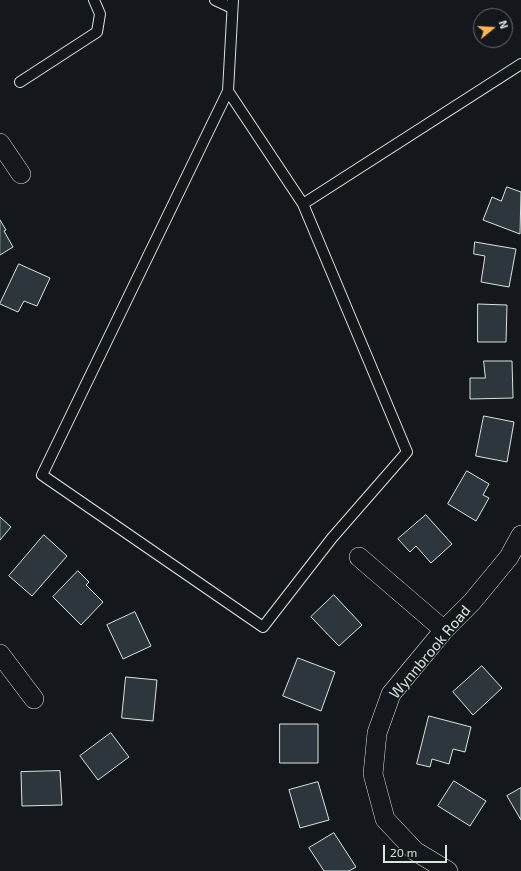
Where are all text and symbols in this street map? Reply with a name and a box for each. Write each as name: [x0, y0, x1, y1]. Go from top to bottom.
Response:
north arrow: [473, 8, 513, 48]
text: N: [497, 19, 511, 30]
street label: Wynnbrook Road: [386, 602, 474, 702]
scale bar: [385, 837, 449, 863]
text: 20 m: [390, 845, 417, 859]

